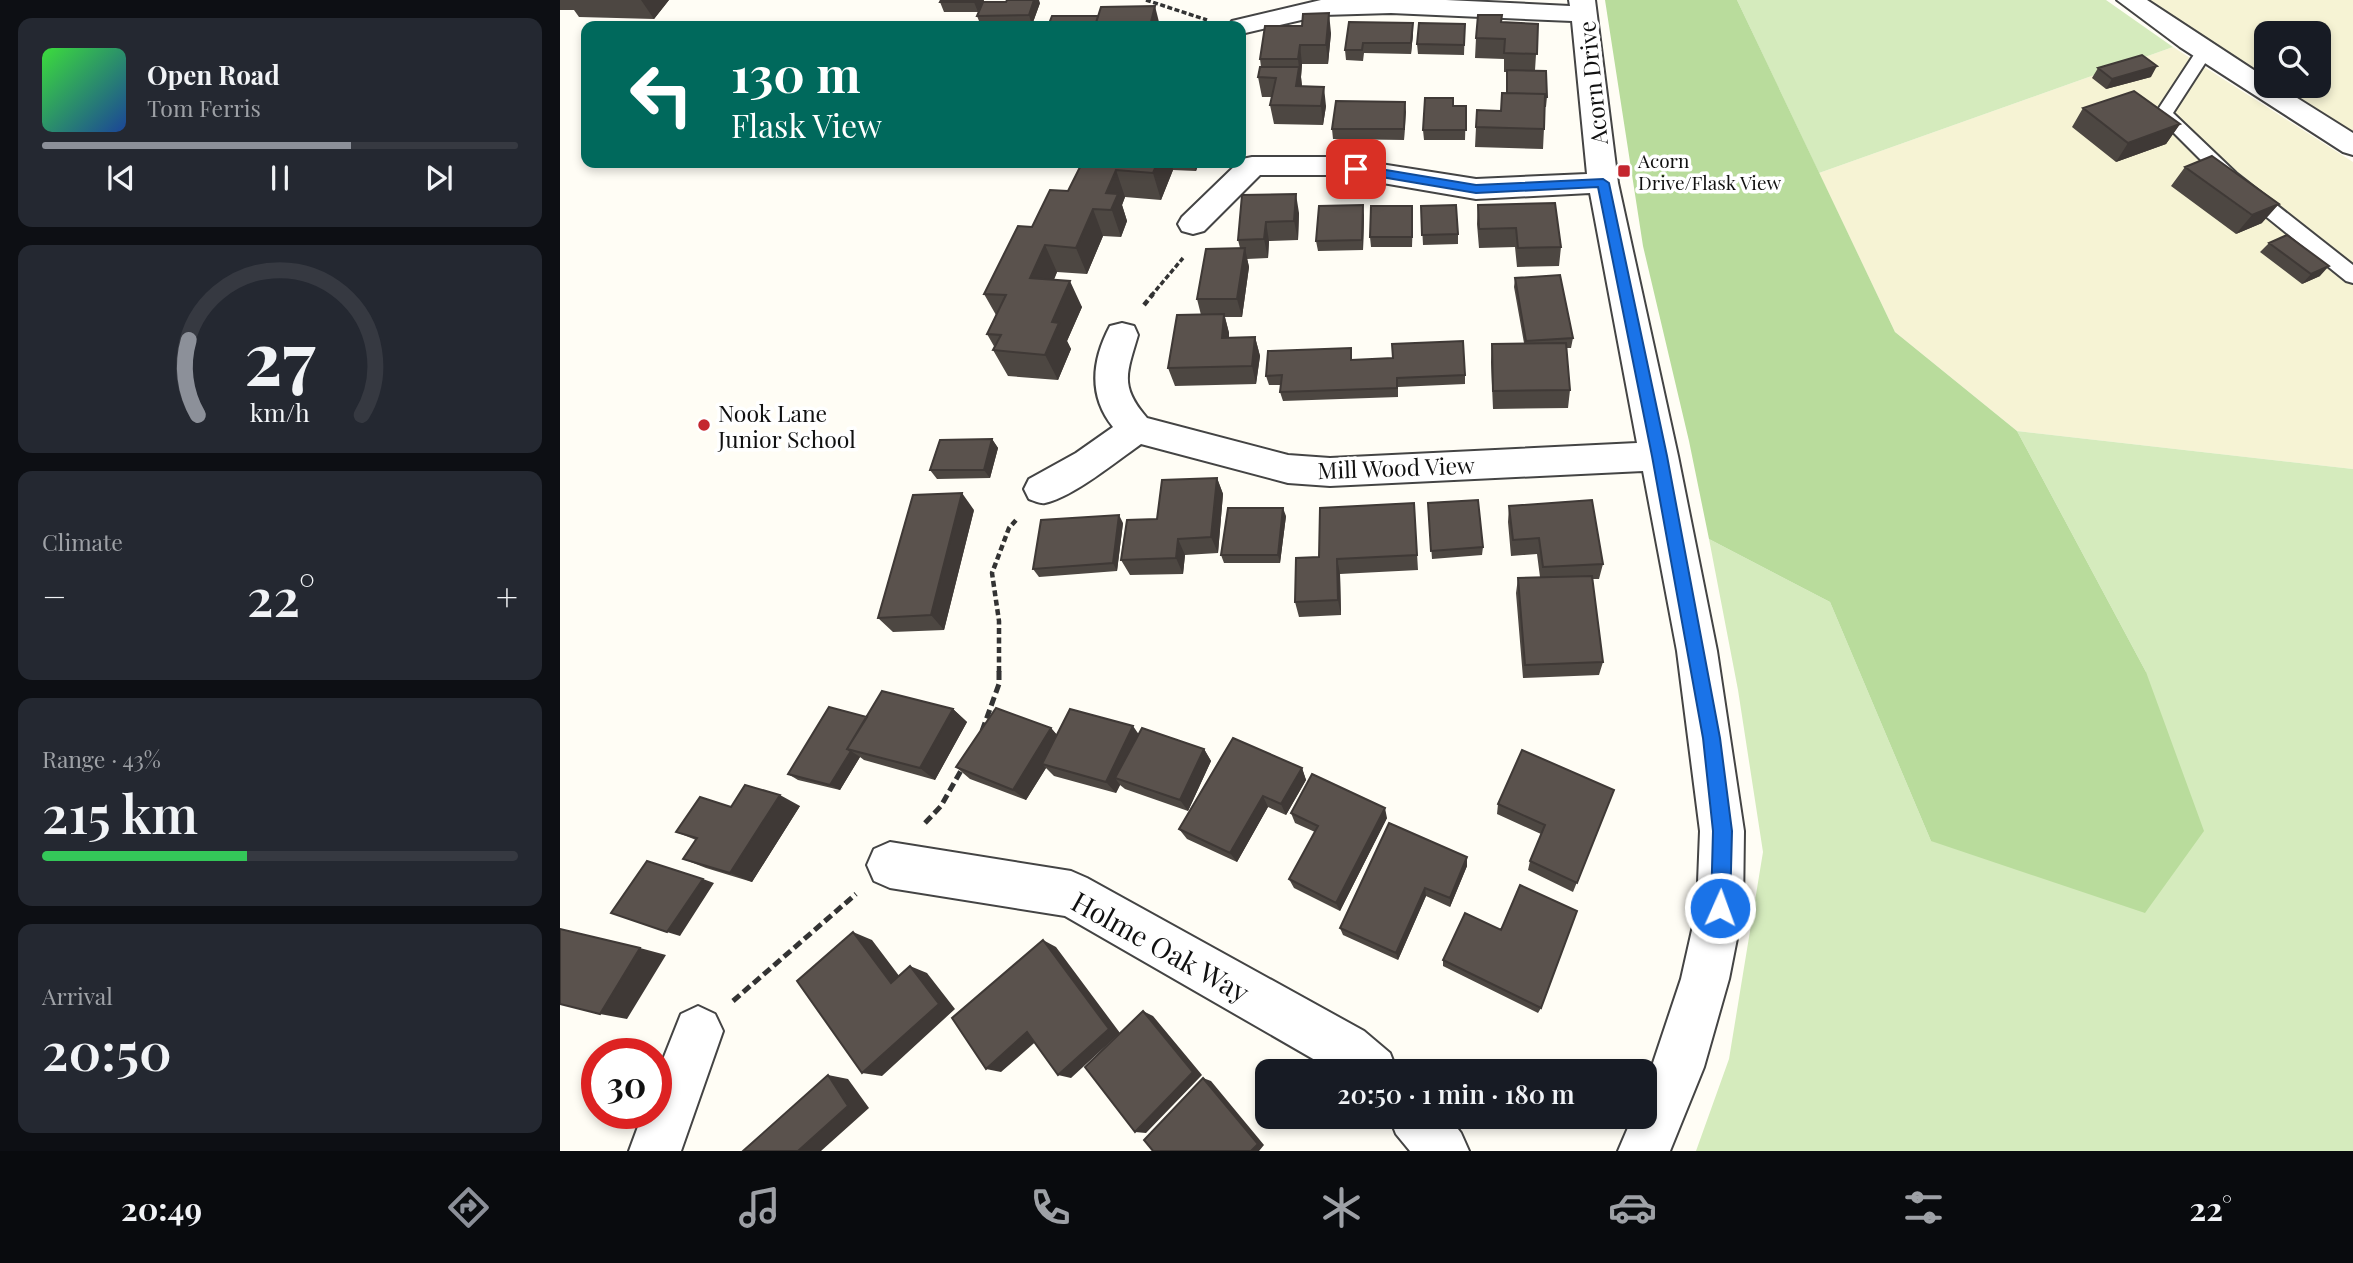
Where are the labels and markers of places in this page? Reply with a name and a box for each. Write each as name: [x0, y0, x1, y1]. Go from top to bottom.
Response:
pin: [1326, 139, 1386, 199]
place label: Acorn Drive/Flask View: [1637, 147, 1781, 195]
marker: Acorn Drive/Flask View: [1616, 163, 1632, 179]
place label: Nook Lane Junior School: [717, 397, 856, 454]
marker: Nook Lane Junior School: [696, 417, 712, 433]

